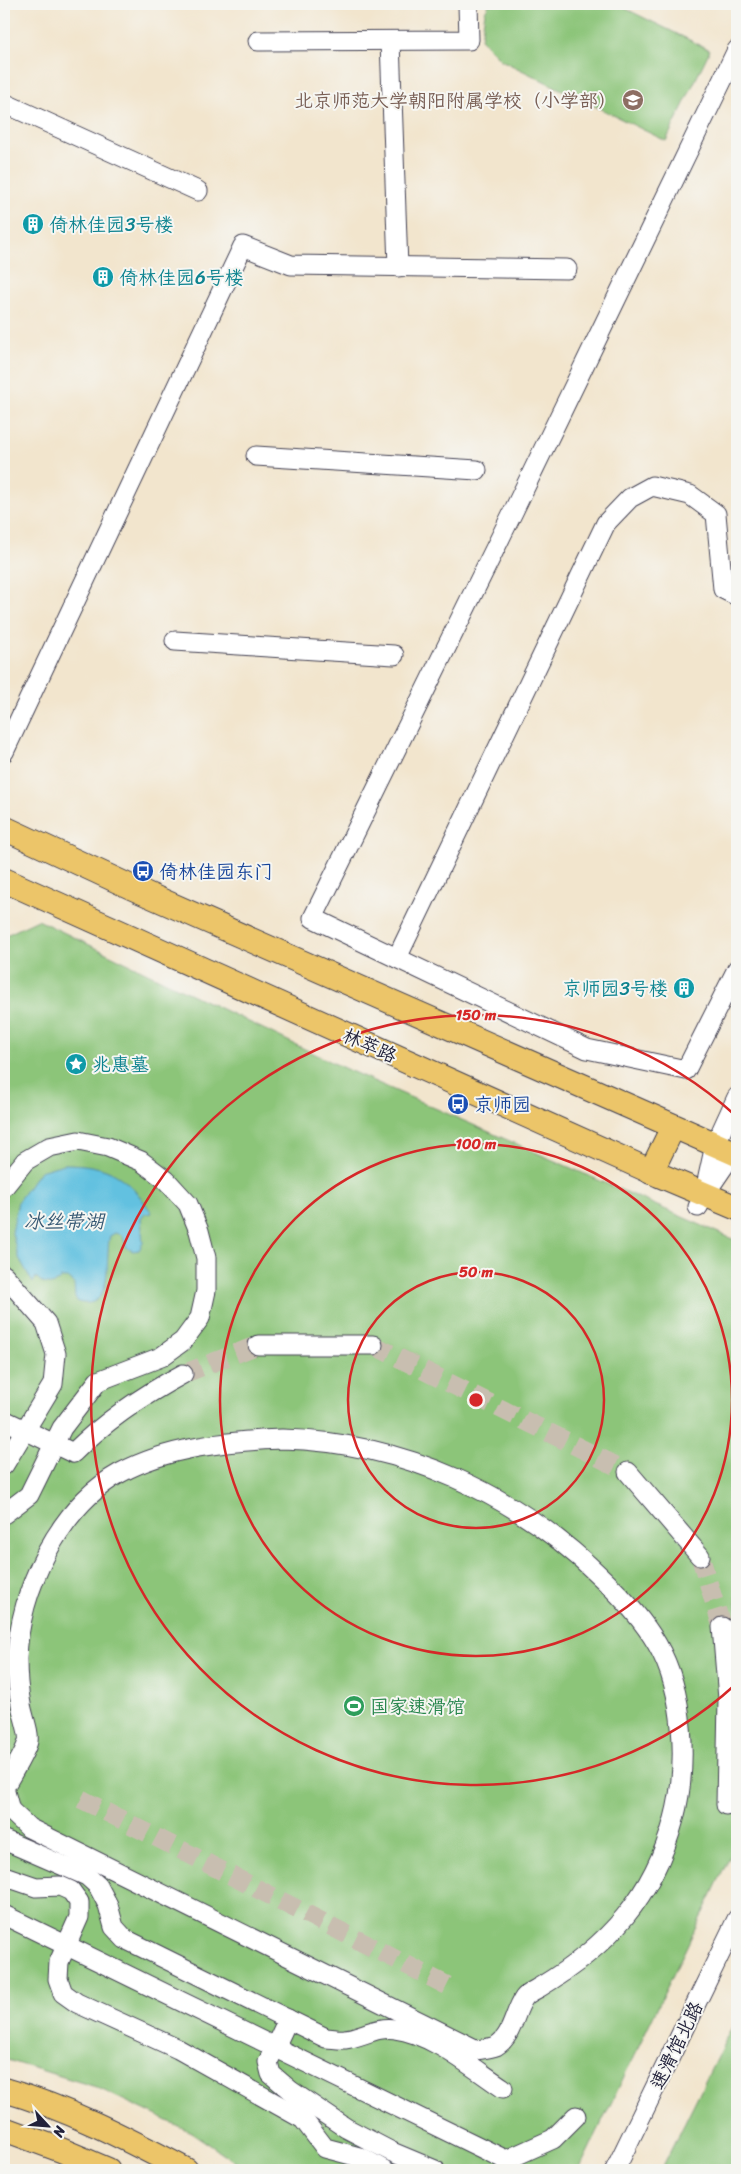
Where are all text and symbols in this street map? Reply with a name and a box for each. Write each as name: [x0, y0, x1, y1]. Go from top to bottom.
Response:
place label: 北京师范大学朝阳附属学校（小学部）: [294, 84, 617, 117]
school or university icon: 北京师范大学朝阳附属学校（小学部）: [621, 88, 645, 112]
place label: 倚林佳园3号楼: [49, 208, 173, 241]
building icon: 倚林佳园3号楼: [21, 212, 45, 236]
place label: 倚林佳园6号楼: [119, 261, 244, 294]
building icon: 倚林佳园6号楼: [91, 265, 115, 289]
place label: 倚林佳园东门: [159, 855, 273, 888]
bus stop icon: 倚林佳园东门: [131, 859, 155, 883]
place label: 京师园3号楼: [563, 972, 668, 1005]
building icon: 京师园3号楼: [672, 976, 696, 1000]
text: 150 m: [456, 1002, 497, 1028]
street label: 林萃路: [337, 1019, 403, 1072]
place label: 兆惠墓: [92, 1048, 149, 1081]
place icon: 兆惠墓: [64, 1052, 88, 1076]
place label: 京师园: [474, 1088, 531, 1121]
bus stop icon: 京师园: [446, 1092, 470, 1116]
text: 100 m: [456, 1131, 497, 1157]
water label: 冰丝带湖: [24, 1204, 106, 1239]
text: 50 m: [459, 1259, 494, 1285]
centre of rings: [467, 1391, 485, 1409]
place label: 国家速滑馆: [370, 1690, 465, 1723]
sports icon: 国家速滑馆: [342, 1694, 366, 1718]
street label: 速滑馆北路: [641, 1995, 712, 2095]
north arrow: [22, 2102, 72, 2152]
text: N: [46, 2121, 73, 2142]

